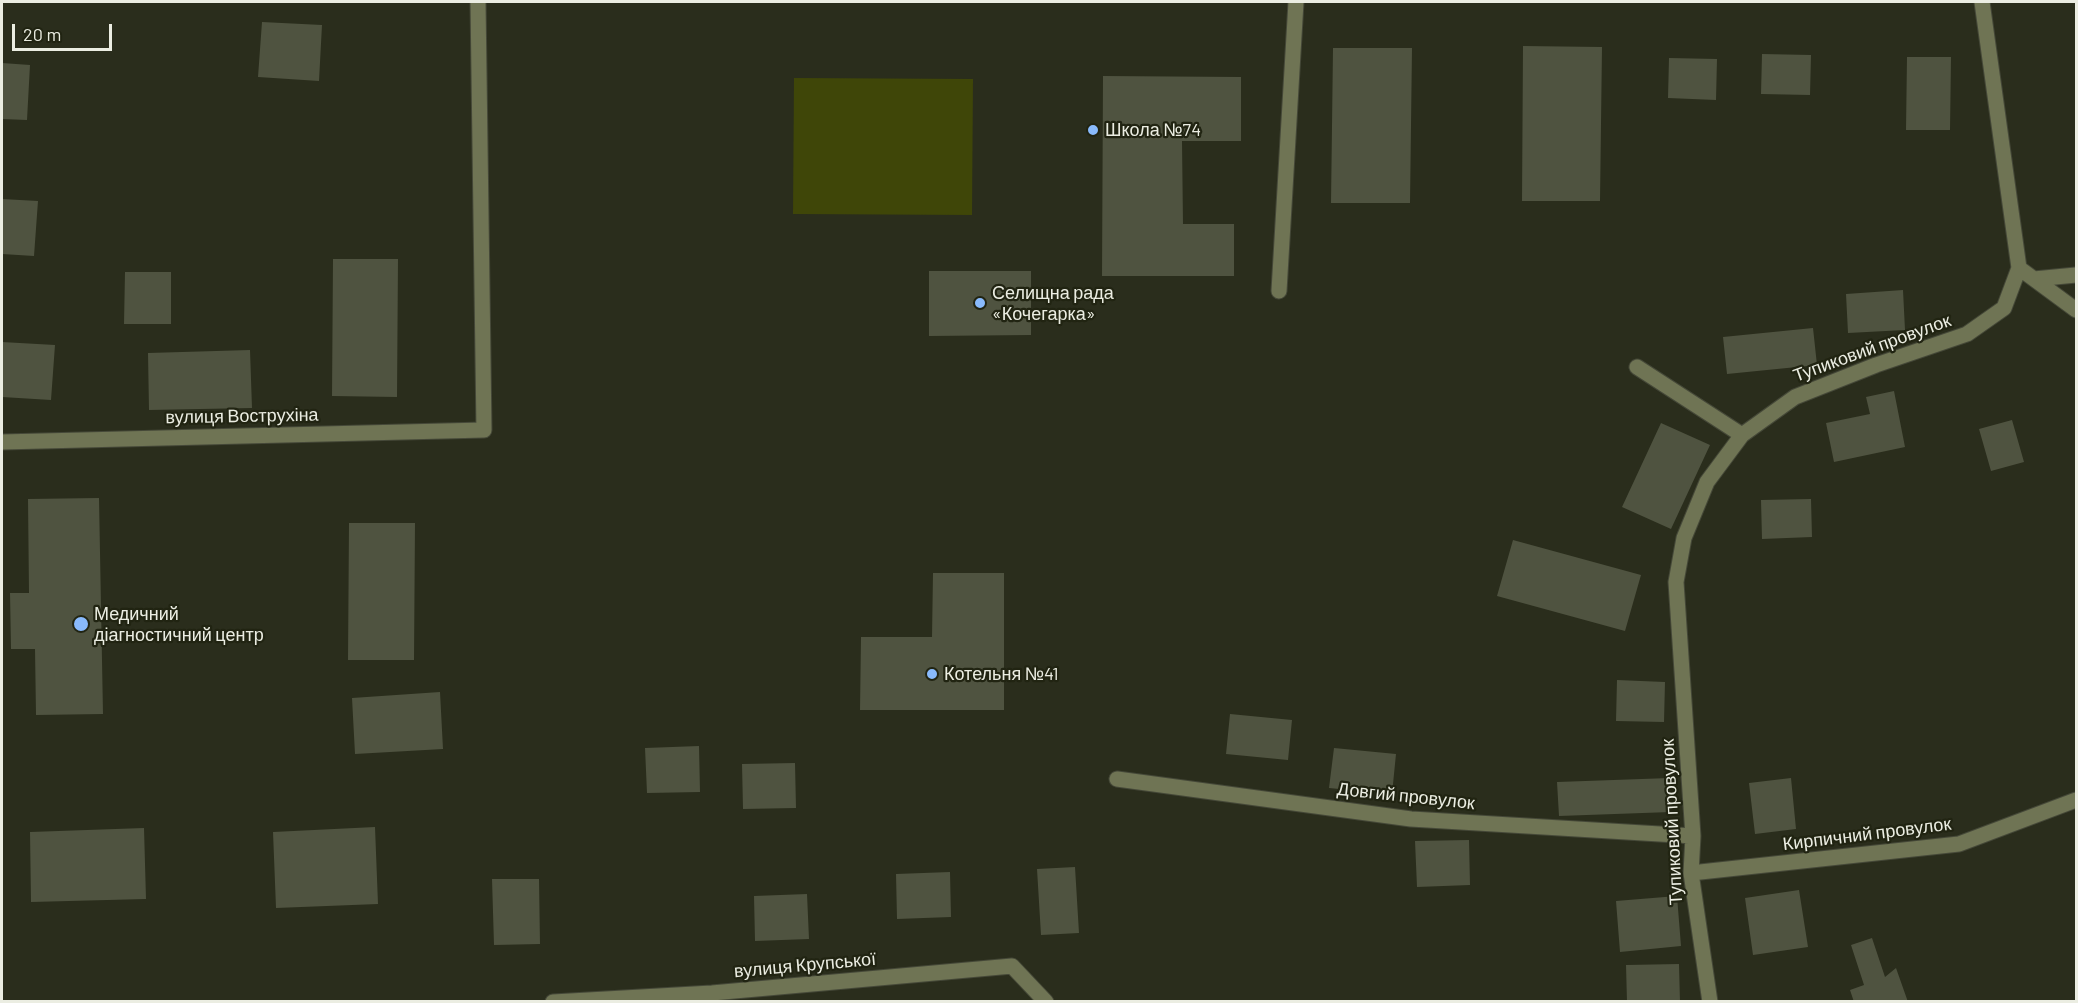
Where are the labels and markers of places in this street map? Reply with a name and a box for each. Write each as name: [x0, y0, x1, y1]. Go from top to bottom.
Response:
place label: Школа №74: [1105, 119, 1201, 141]
marker: Школа №74: [1086, 123, 1100, 137]
place label: Селищна рада «Кочегарка»: [992, 282, 1114, 324]
marker: Селищна рада «Кочегарка»: [973, 296, 987, 310]
place label: Медичний діагностичний центр: [94, 603, 264, 646]
marker: Медичний діагностичний центр: [72, 615, 90, 633]
place label: Котельня №41: [944, 663, 1059, 685]
marker: Котельня №41: [925, 667, 939, 681]

